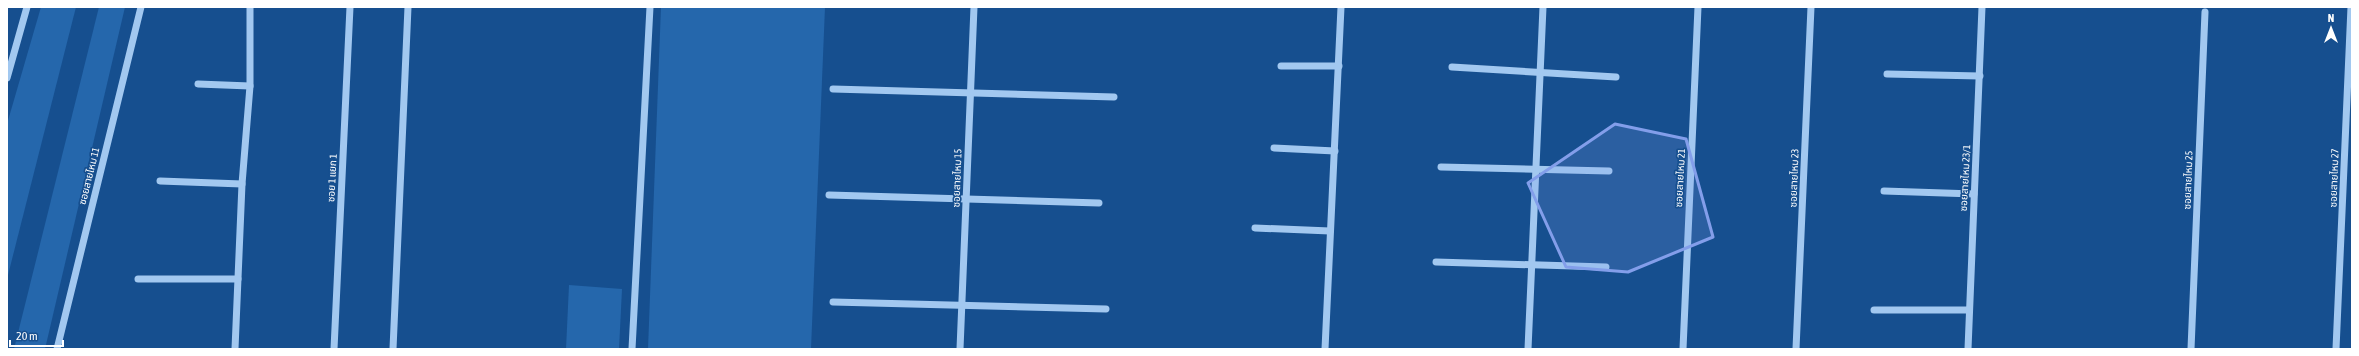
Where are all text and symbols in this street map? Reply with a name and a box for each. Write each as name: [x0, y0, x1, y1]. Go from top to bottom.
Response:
north arrow: [2311, 8, 2351, 48]
text: N: [2328, 12, 2334, 24]
street label: ซอยสายไหม 23/1: [1958, 144, 1972, 212]
street label: ซอยสายไหม 11: [77, 146, 102, 206]
street label: ซอยสายไหม 15: [950, 148, 964, 208]
street label: ซอยสายไหม 21: [1673, 148, 1687, 208]
street label: ซอยสายไหม 23: [1787, 148, 1801, 208]
street label: ซอยสายไหม 27: [2327, 148, 2341, 208]
street label: ซอยสายไหม 25: [2181, 150, 2195, 210]
street label: ซอย 1 แยก 1: [325, 153, 339, 202]
scale bar: [10, 322, 63, 348]
text: 20 m: [16, 329, 38, 343]

